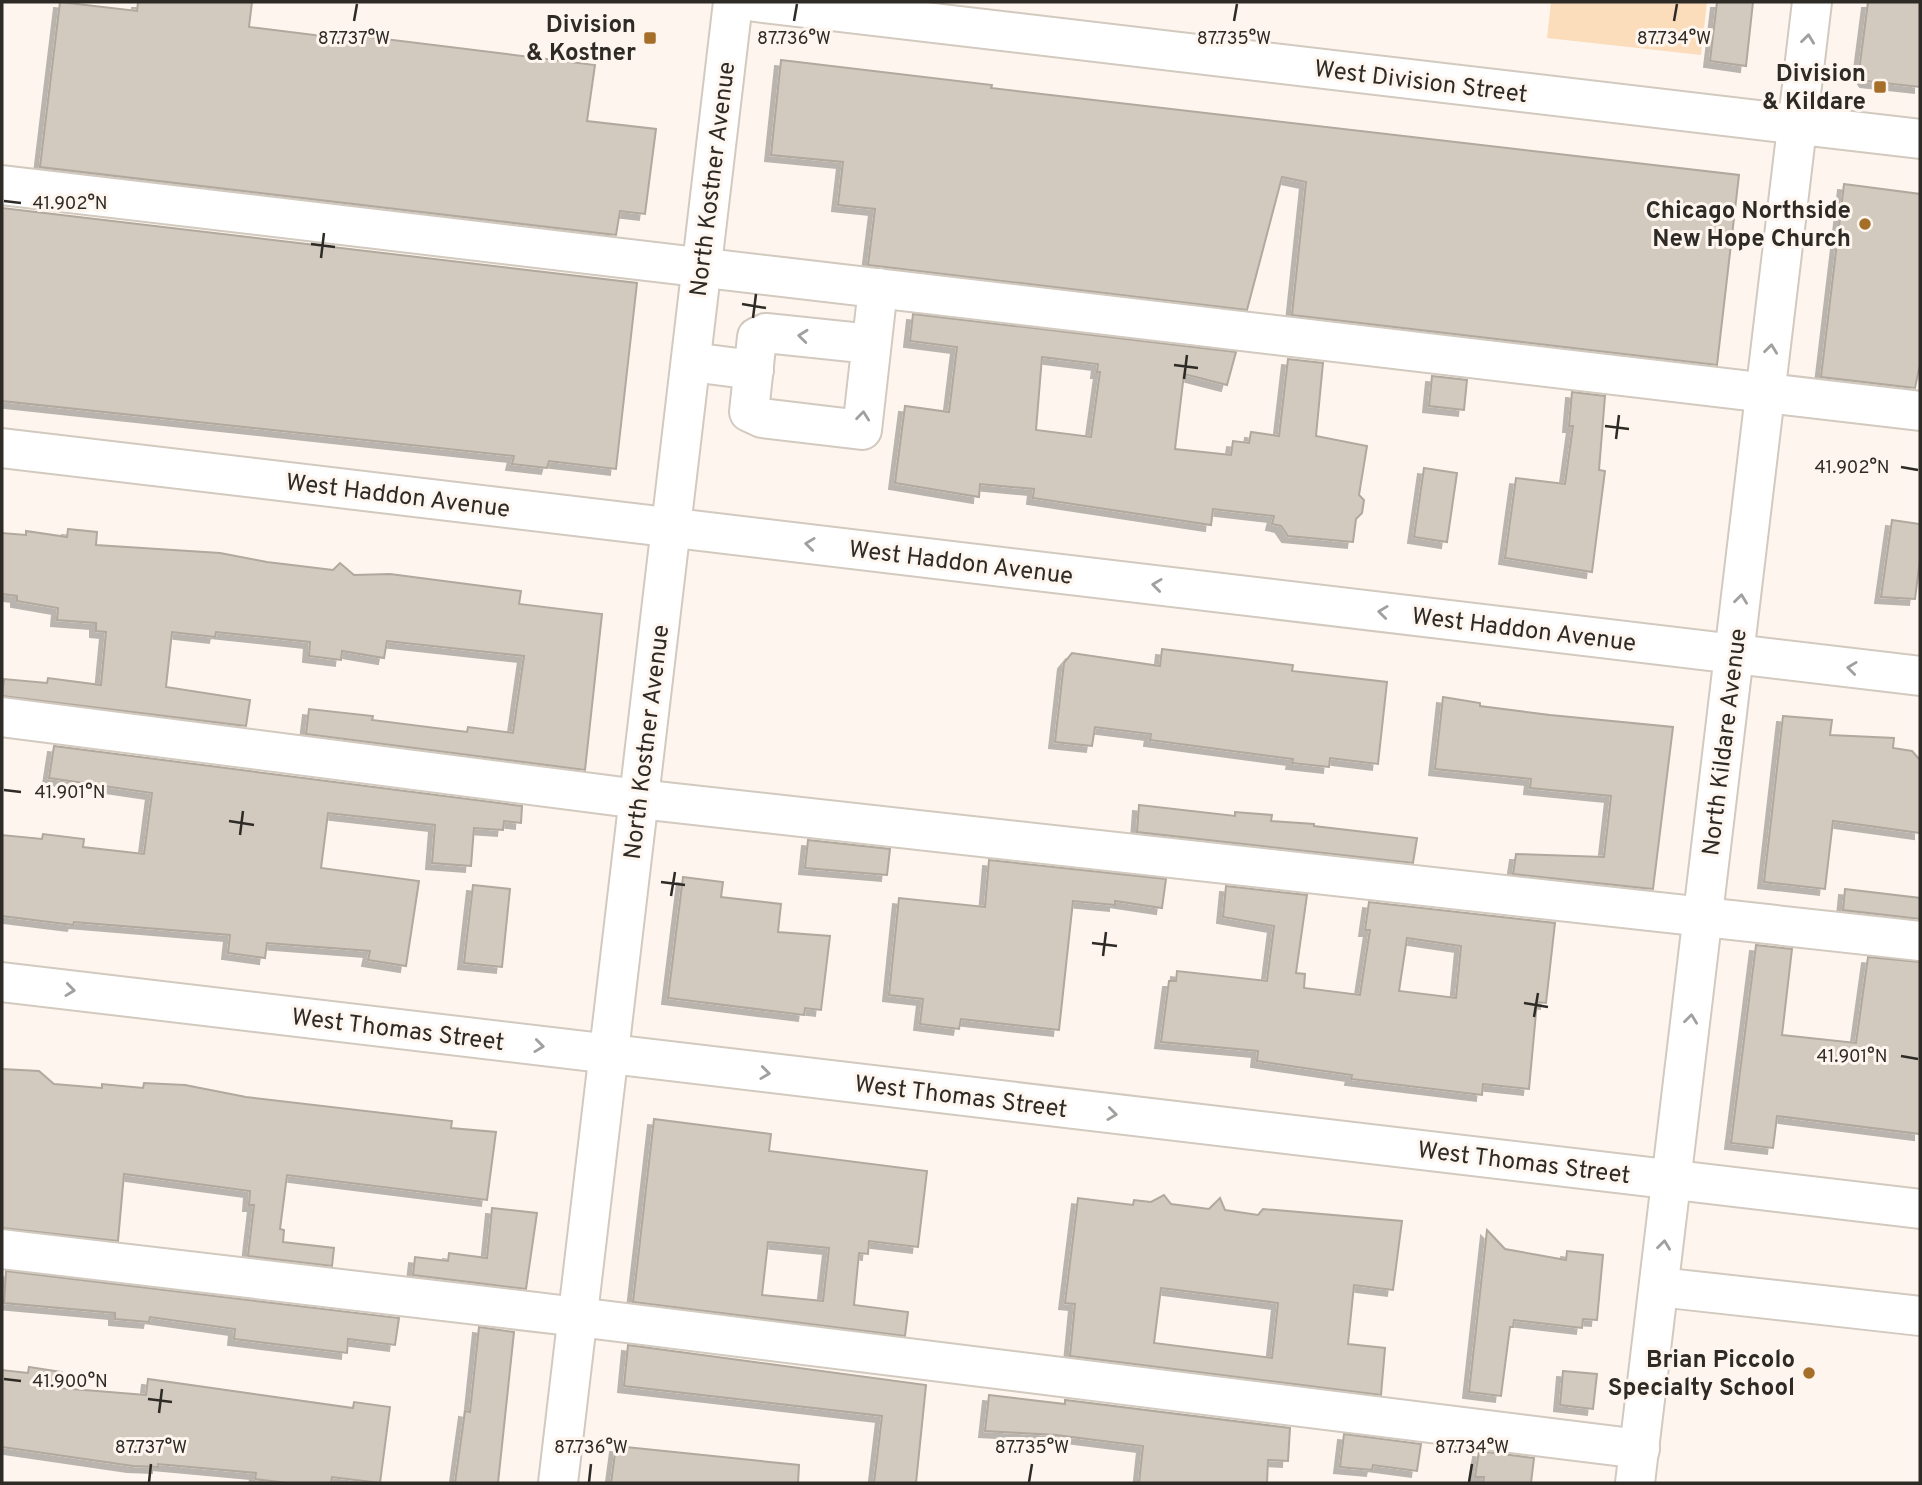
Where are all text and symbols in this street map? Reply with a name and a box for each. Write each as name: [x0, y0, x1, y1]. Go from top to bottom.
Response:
place label: Division & Kostner: [526, 11, 636, 69]
text: 87.737°W: [318, 28, 390, 51]
text: 87.736°W: [757, 28, 831, 51]
text: 87.735°W: [1197, 28, 1271, 51]
text: 87.734°W: [1637, 28, 1711, 51]
marker: Division & Kostner: [642, 30, 658, 46]
one-way arrow: [1800, 33, 1815, 44]
street label: West Division Street: [1312, 55, 1529, 111]
street label: North Kostner Avenue: [685, 60, 743, 298]
place label: Division & Kildare: [1762, 60, 1866, 118]
marker: Division & Kildare: [1872, 79, 1888, 95]
text: 41.902°N: [32, 193, 108, 216]
place label: Chicago Northside New Hope Church: [1645, 197, 1851, 255]
marker: Chicago Northside New Hope Church: [1857, 216, 1873, 232]
one-way arrow: [798, 329, 809, 344]
one-way arrow: [1763, 343, 1778, 354]
one-way arrow: [856, 410, 871, 422]
text: 41.902°N: [1814, 457, 1890, 480]
street label: West Haddon Avenue: [284, 468, 512, 526]
street label: West Haddon Avenue: [847, 535, 1075, 593]
one-way arrow: [804, 537, 815, 552]
one-way arrow: [1152, 578, 1163, 593]
one-way arrow: [1733, 593, 1748, 604]
street label: West Haddon Avenue: [1410, 602, 1638, 660]
one-way arrow: [1377, 605, 1389, 620]
street label: North Kostner Avenue: [619, 623, 677, 861]
street label: North Kildare Avenue: [1697, 627, 1755, 858]
one-way arrow: [1847, 661, 1858, 676]
text: 41.901°N: [35, 782, 105, 805]
one-way arrow: [64, 983, 75, 998]
street label: West Thomas Street: [290, 1003, 506, 1059]
one-way arrow: [1683, 1013, 1698, 1025]
one-way arrow: [533, 1038, 545, 1053]
text: 41.901°N: [1817, 1046, 1887, 1069]
one-way arrow: [759, 1065, 771, 1080]
street label: West Thomas Street: [853, 1070, 1069, 1126]
one-way arrow: [1106, 1106, 1118, 1121]
street label: West Thomas Street: [1416, 1136, 1632, 1192]
one-way arrow: [1656, 1239, 1671, 1251]
place label: Brian Piccolo Specialty School: [1608, 1346, 1795, 1404]
marker: Brian Piccolo Specialty School: [1801, 1365, 1817, 1381]
text: 41.900°N: [32, 1371, 108, 1394]
text: 87.737°W: [115, 1437, 187, 1460]
text: 87.736°W: [554, 1437, 628, 1460]
text: 87.735°W: [995, 1437, 1069, 1460]
text: 87.734°W: [1435, 1437, 1509, 1460]

